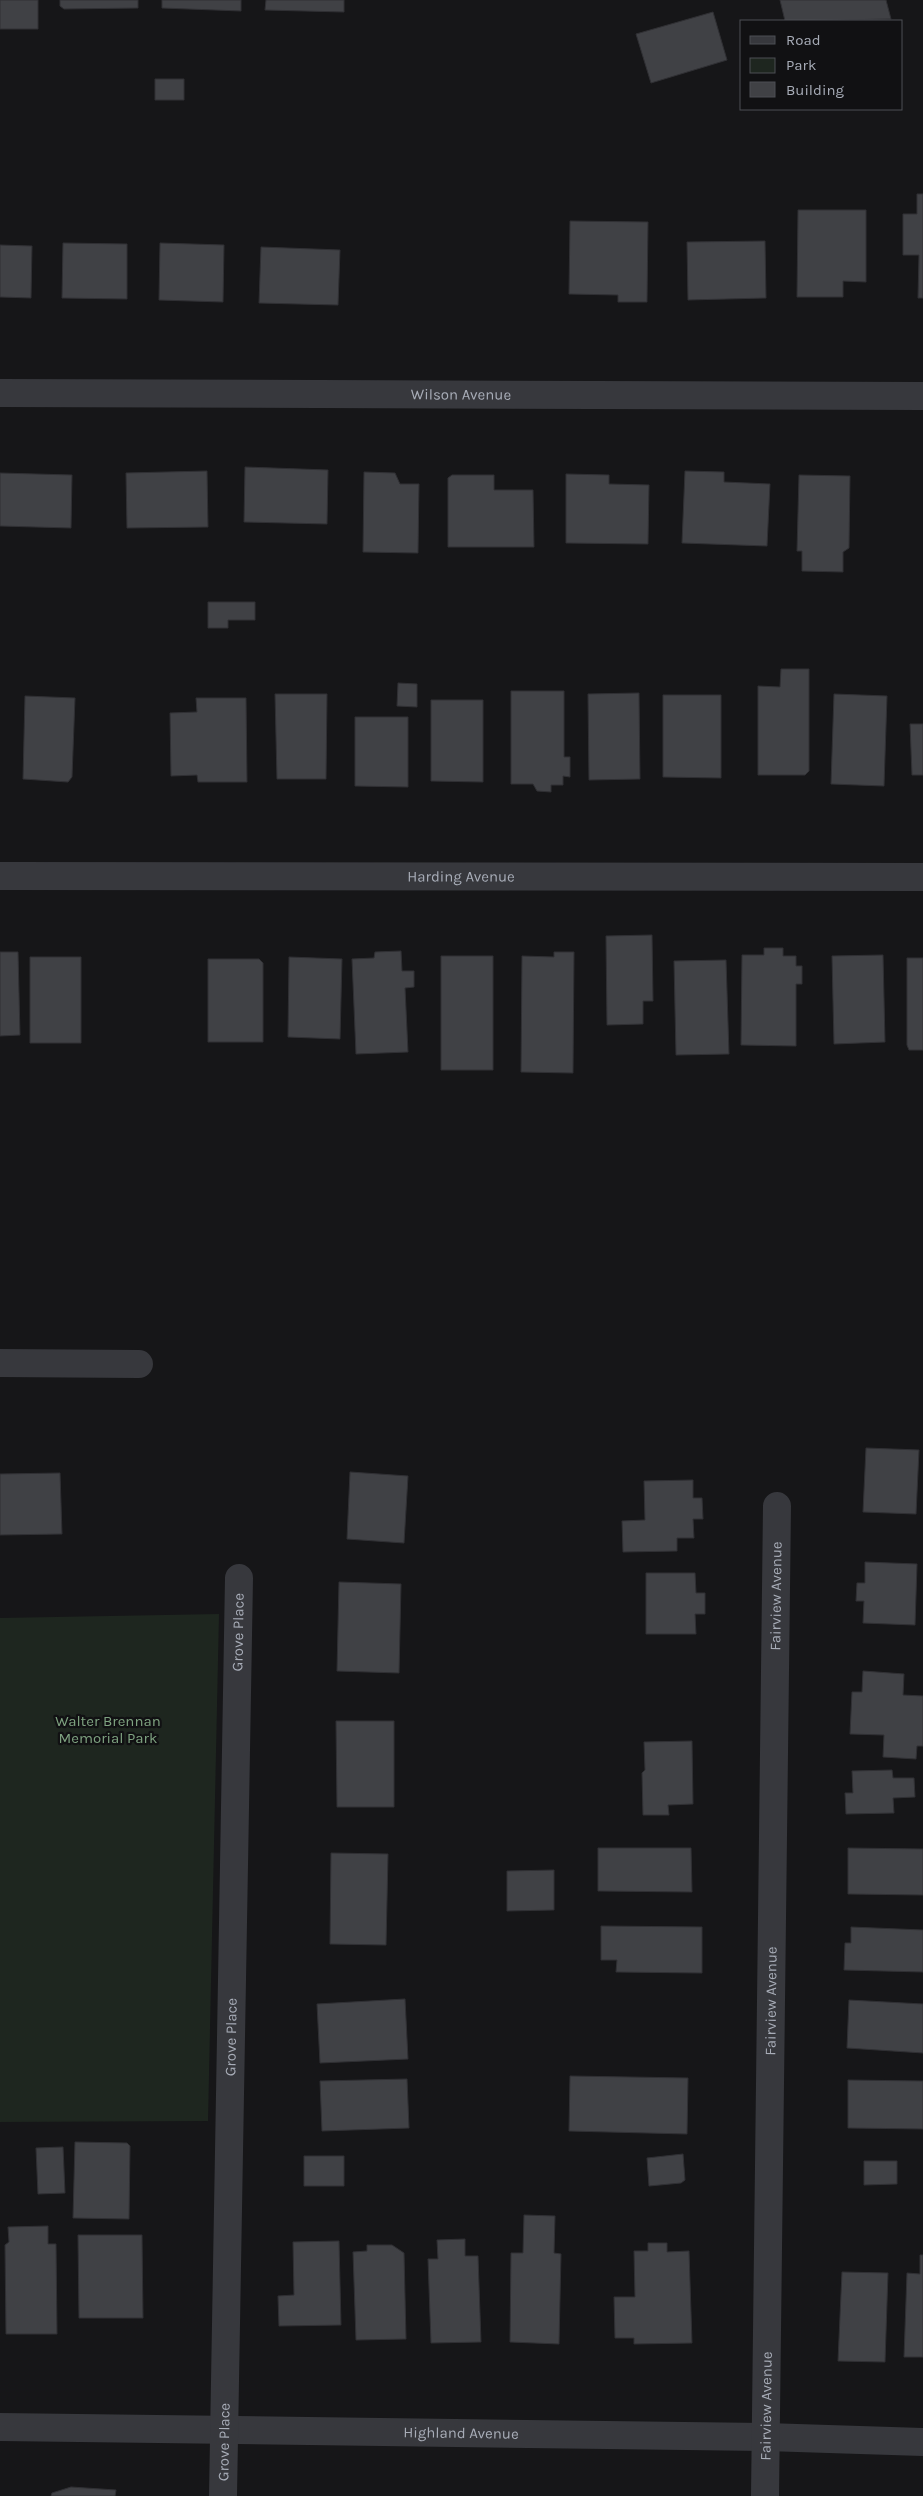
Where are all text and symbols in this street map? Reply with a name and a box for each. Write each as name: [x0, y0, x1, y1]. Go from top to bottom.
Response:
legend: [740, 20, 903, 110]
text: Road: [786, 31, 821, 49]
text: Park: [786, 56, 816, 74]
text: Building: [786, 81, 844, 99]
street label: Wilson Avenue: [411, 385, 511, 404]
street label: Harding Avenue: [407, 867, 515, 886]
street label: Fairview Avenue: [766, 1541, 786, 1651]
street label: Grove Place: [228, 1593, 248, 1671]
park label: Walter Brennan Memorial Park: [55, 1712, 161, 1747]
street label: Fairview Avenue: [761, 1946, 781, 2056]
street label: Grove Place: [221, 1998, 241, 2076]
street label: Fairview Avenue: [756, 2351, 776, 2461]
street label: Grove Place: [214, 2403, 234, 2481]
street label: Highland Avenue: [403, 2423, 519, 2443]

